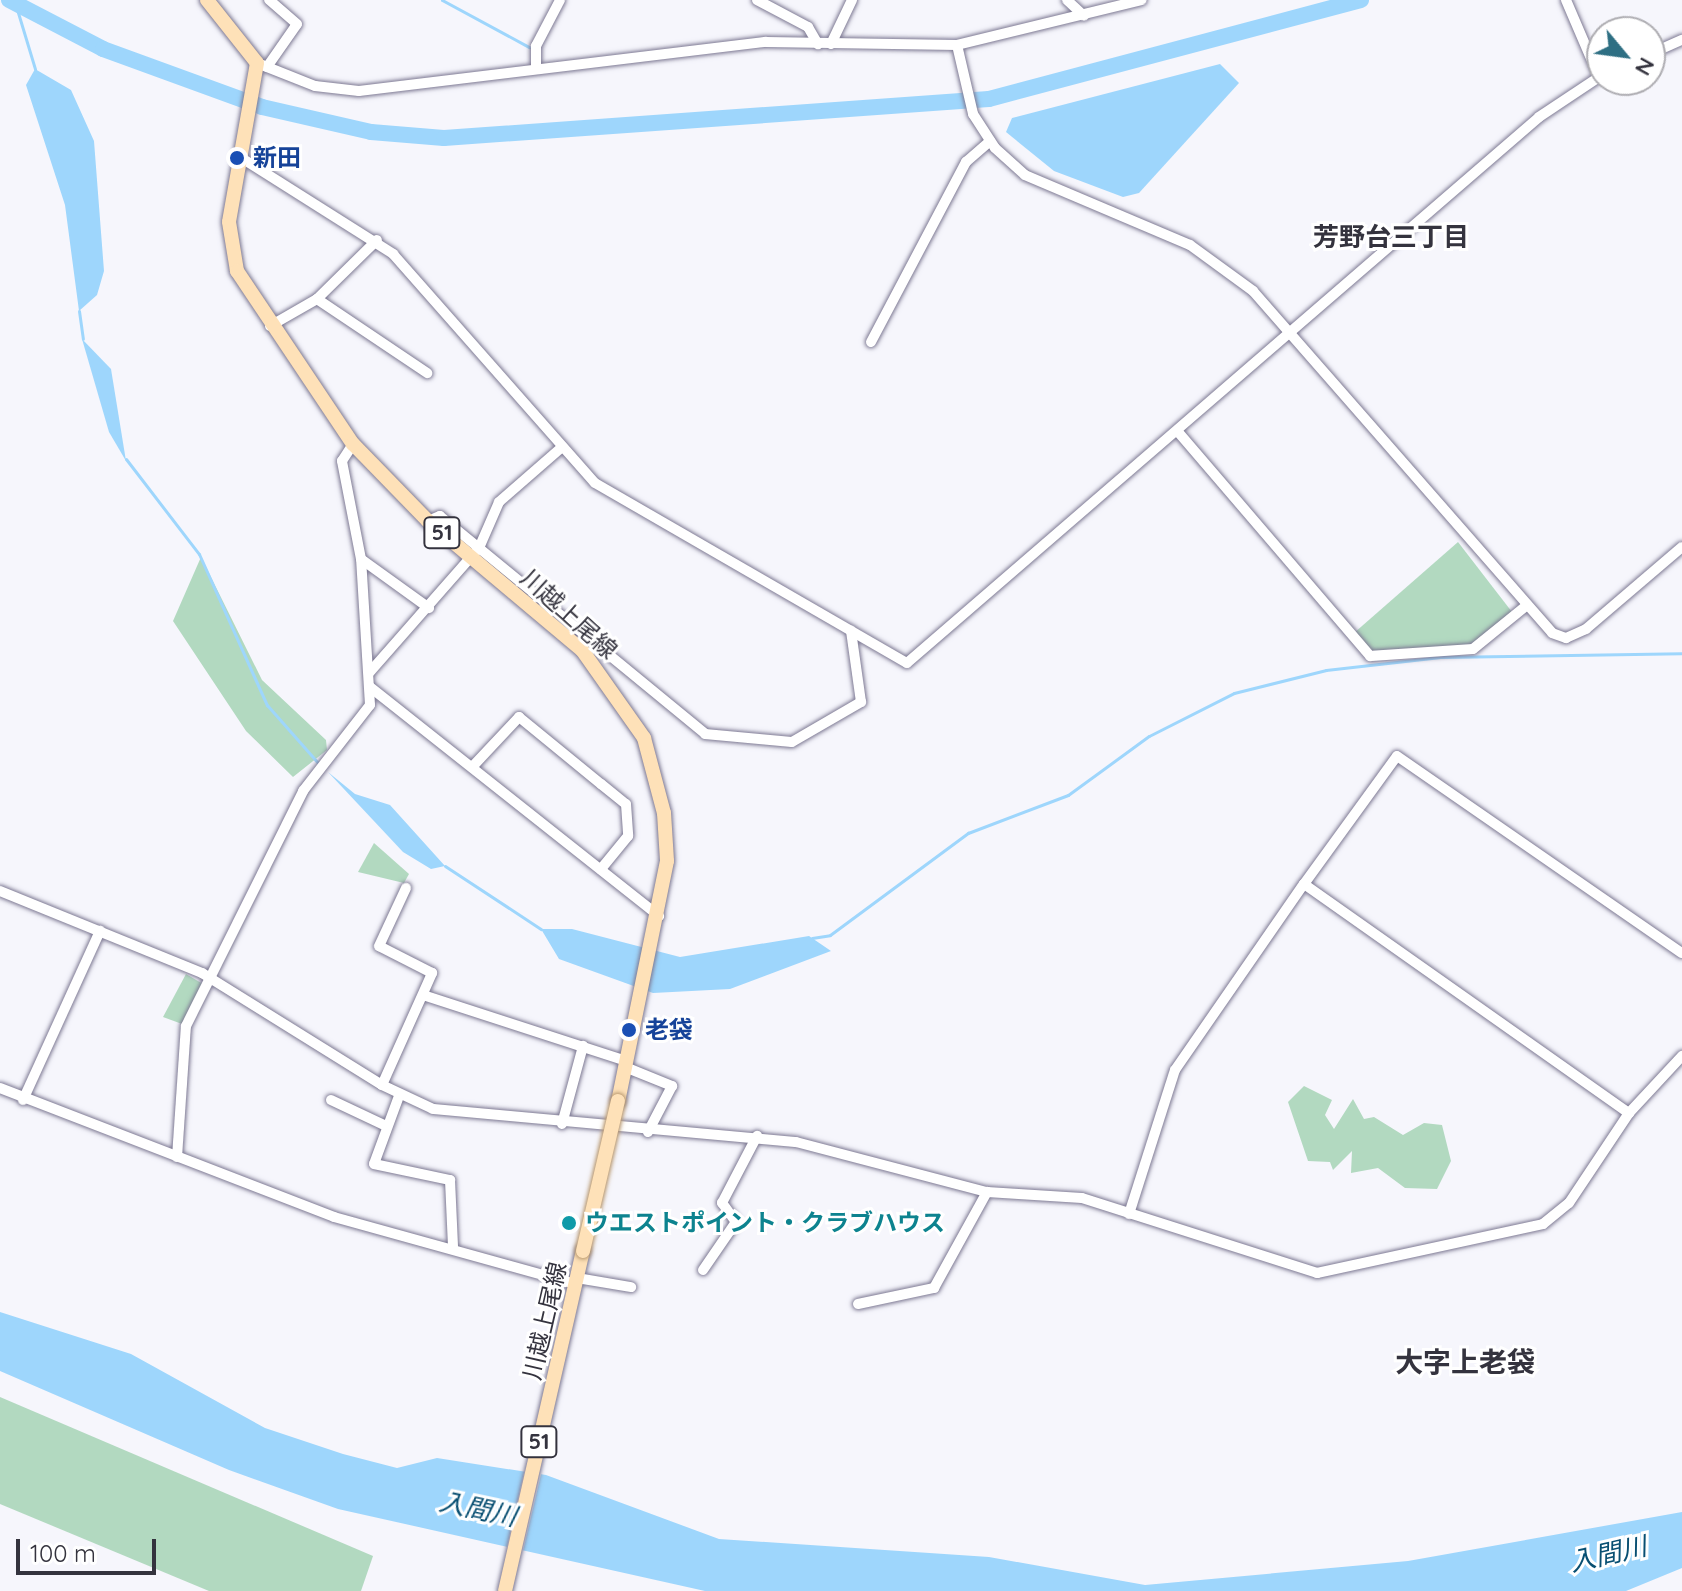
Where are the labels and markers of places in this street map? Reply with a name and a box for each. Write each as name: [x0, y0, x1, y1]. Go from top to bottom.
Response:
place label: 新田: [253, 144, 301, 172]
marker: 新田: [228, 149, 246, 167]
place label: 老袋: [645, 1016, 693, 1044]
marker: 老袋: [620, 1021, 638, 1039]
place label: ウエストポイント・クラブハウス: [585, 1209, 945, 1237]
marker: ウエストポイント・クラブハウス: [560, 1214, 578, 1232]

